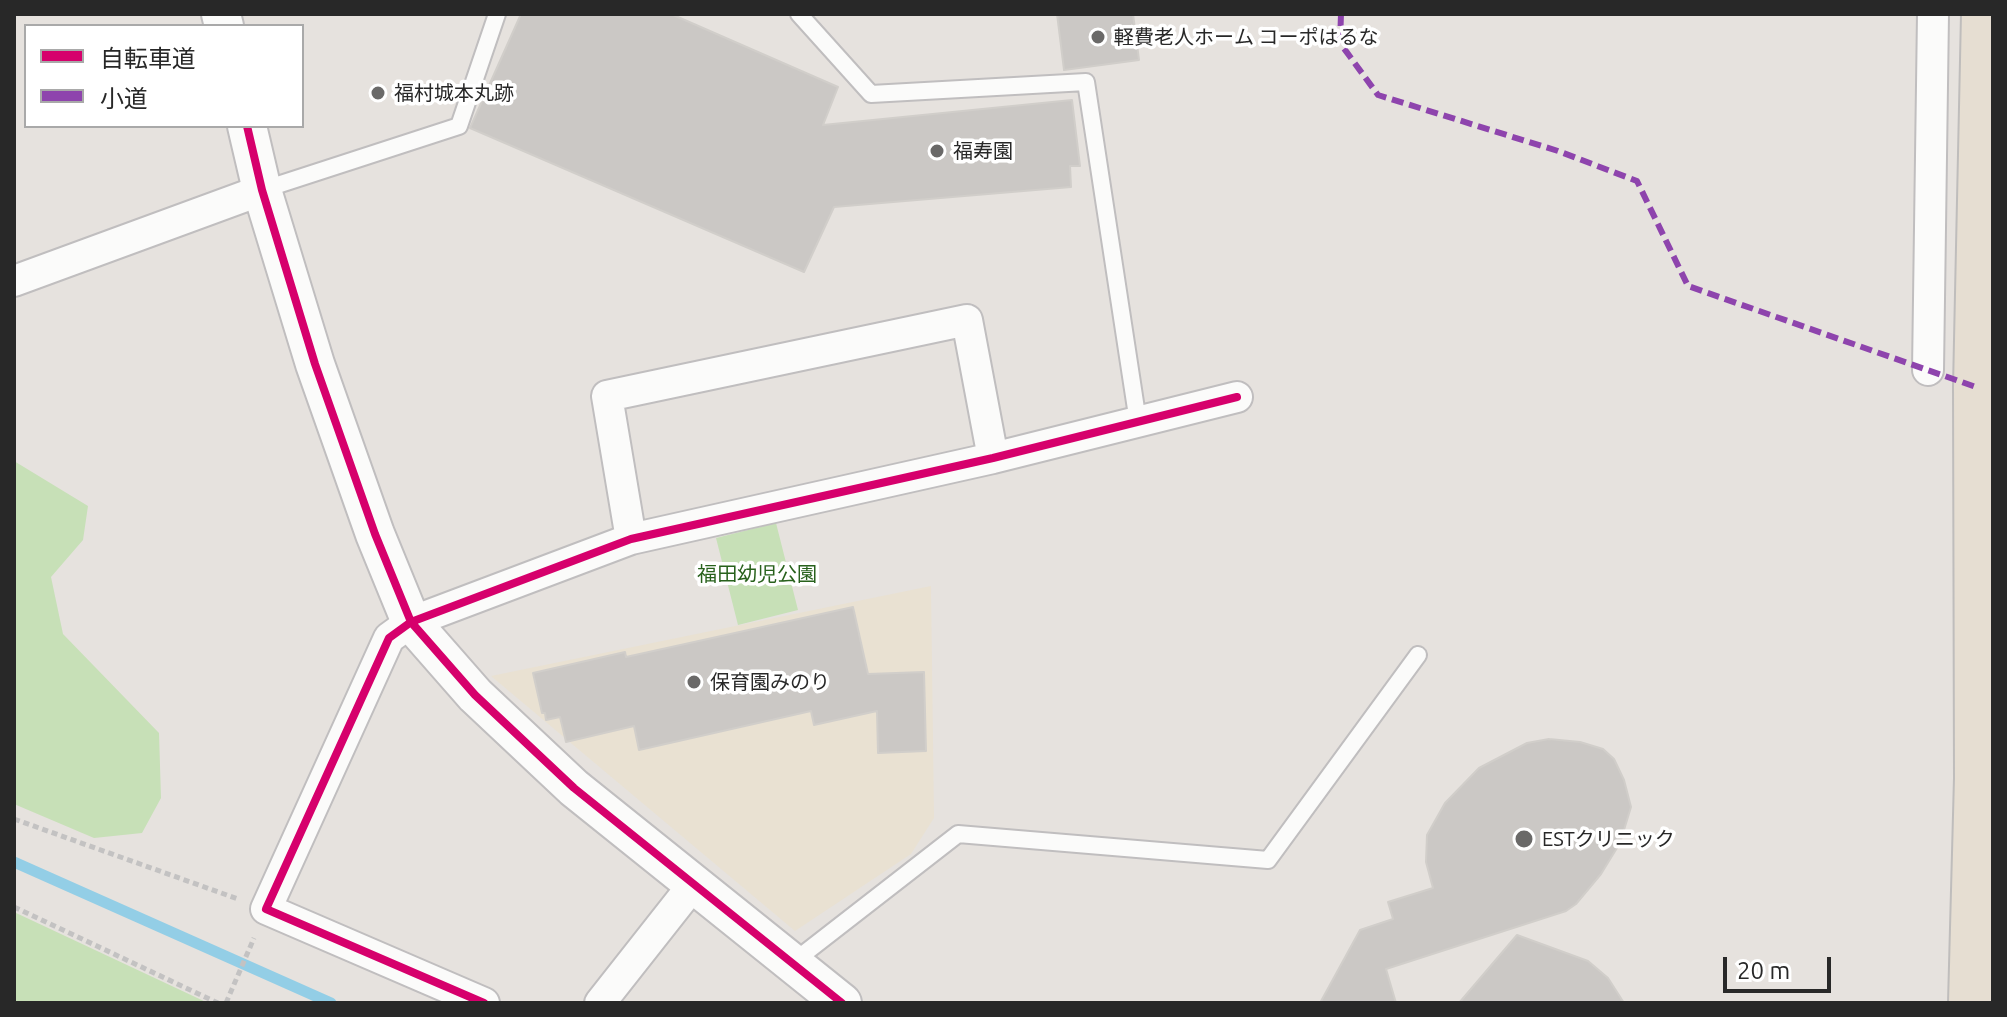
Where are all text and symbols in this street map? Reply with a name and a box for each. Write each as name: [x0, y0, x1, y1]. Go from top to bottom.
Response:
legend: [24, 24, 304, 128]
place label: 軽費老人ホーム コーポはるな: [1114, 25, 1379, 49]
marker: 軽費老人ホーム コーポはるな: [1089, 28, 1107, 46]
text: 自転車道: [100, 45, 196, 72]
place label: 福村城本丸跡: [394, 81, 514, 105]
marker: 福村城本丸跡: [369, 84, 387, 102]
text: 小道: [100, 85, 148, 112]
place label: 福寿園: [953, 139, 1013, 163]
marker: 福寿園: [928, 142, 946, 160]
park label: 福田幼児公園: [697, 562, 817, 586]
place label: 保育園みのり: [710, 670, 830, 694]
marker: 保育園みのり: [685, 673, 703, 691]
place label: ESTクリニック: [1542, 827, 1675, 851]
marker: ESTクリニック: [1513, 828, 1535, 850]
scale bar: [1727, 941, 1835, 991]
text: 20 m: [1737, 957, 1790, 984]

